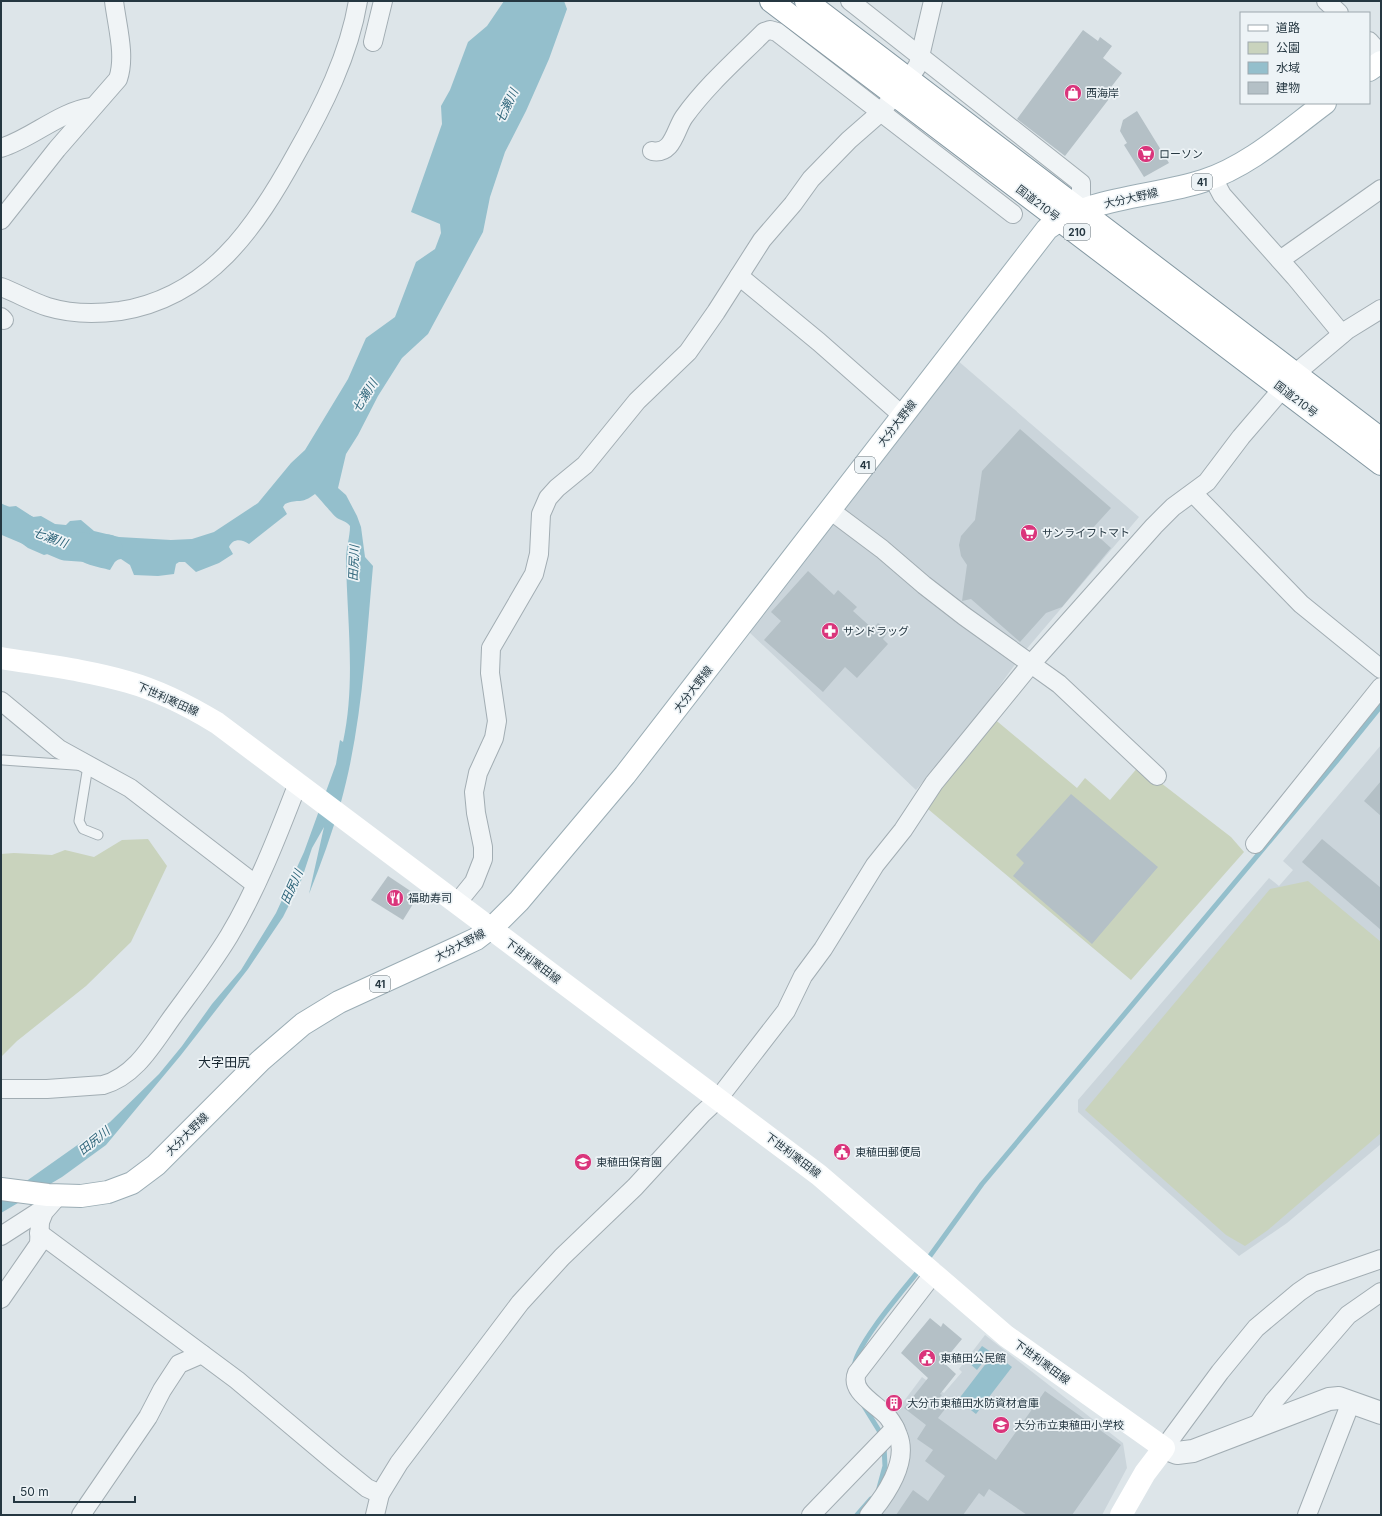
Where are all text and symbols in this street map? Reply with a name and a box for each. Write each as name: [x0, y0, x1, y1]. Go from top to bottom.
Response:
legend: [1240, 12, 1370, 104]
text: 道路: [1276, 20, 1300, 35]
text: 公園: [1276, 40, 1300, 55]
text: 水域: [1276, 60, 1300, 75]
text: 建物: [1276, 80, 1300, 95]
shop icon: 西海岸: [1063, 83, 1083, 103]
water label: 七瀬川: [492, 84, 522, 125]
place label: 西海岸: [1086, 86, 1119, 100]
supermarket icon: ローソン: [1136, 144, 1156, 164]
place label: ローソン: [1159, 147, 1203, 161]
road number: 41: [1192, 174, 1212, 190]
street label: 国道210号: [1013, 182, 1063, 224]
street label: 大分大野線: [1103, 185, 1159, 211]
road number: 210: [1064, 224, 1090, 240]
water label: 七瀬川: [349, 375, 382, 415]
street label: 国道210号: [1271, 378, 1321, 420]
street label: 大分大野線: [875, 397, 919, 449]
road number: 41: [855, 457, 875, 473]
supermarket icon: サンライフトマト: [1019, 523, 1039, 543]
water label: 七瀬川: [31, 524, 72, 551]
place label: サンライフトマト: [1042, 526, 1130, 540]
water label: 田尻川: [345, 543, 362, 581]
pharmacy icon: サンドラッグ: [820, 621, 840, 641]
place label: サンドラッグ: [843, 624, 909, 638]
street label: 大分大野線: [671, 663, 715, 715]
street label: 下世利寒田線: [135, 679, 201, 719]
water label: 田尻川: [277, 865, 307, 906]
restaurant icon: 福助寿司: [385, 888, 405, 908]
place label: 福助寿司: [408, 891, 452, 905]
street label: 大分大野線: [432, 926, 488, 964]
street label: 下世利寒田線: [502, 936, 564, 986]
road number: 41: [370, 976, 390, 992]
district label: 大字田尻: [198, 1054, 250, 1070]
street label: 大分大野線: [163, 1110, 211, 1158]
water label: 田尻川: [75, 1122, 114, 1158]
street label: 下世利寒田線: [762, 1130, 824, 1180]
public building icon: 東稙田郵便局: [832, 1142, 852, 1162]
place label: 東稙田郵便局: [855, 1145, 921, 1159]
school or university icon: 東稙田保育園: [573, 1152, 593, 1172]
place label: 東稙田保育園: [596, 1155, 662, 1169]
street label: 下世利寒田線: [1011, 1337, 1073, 1387]
public building icon: 東稙田公民館: [917, 1348, 937, 1368]
place label: 東稙田公民館: [940, 1351, 1006, 1365]
building icon: 大分市東稙田水防資材倉庫: [884, 1393, 904, 1413]
place label: 大分市東稙田水防資材倉庫: [907, 1396, 1039, 1410]
school or university icon: 大分市立東稙田小学校: [991, 1415, 1011, 1435]
place label: 大分市立東稙田小学校: [1014, 1418, 1124, 1432]
scale bar: [14, 1478, 135, 1504]
text: 50 m: [20, 1484, 49, 1499]

